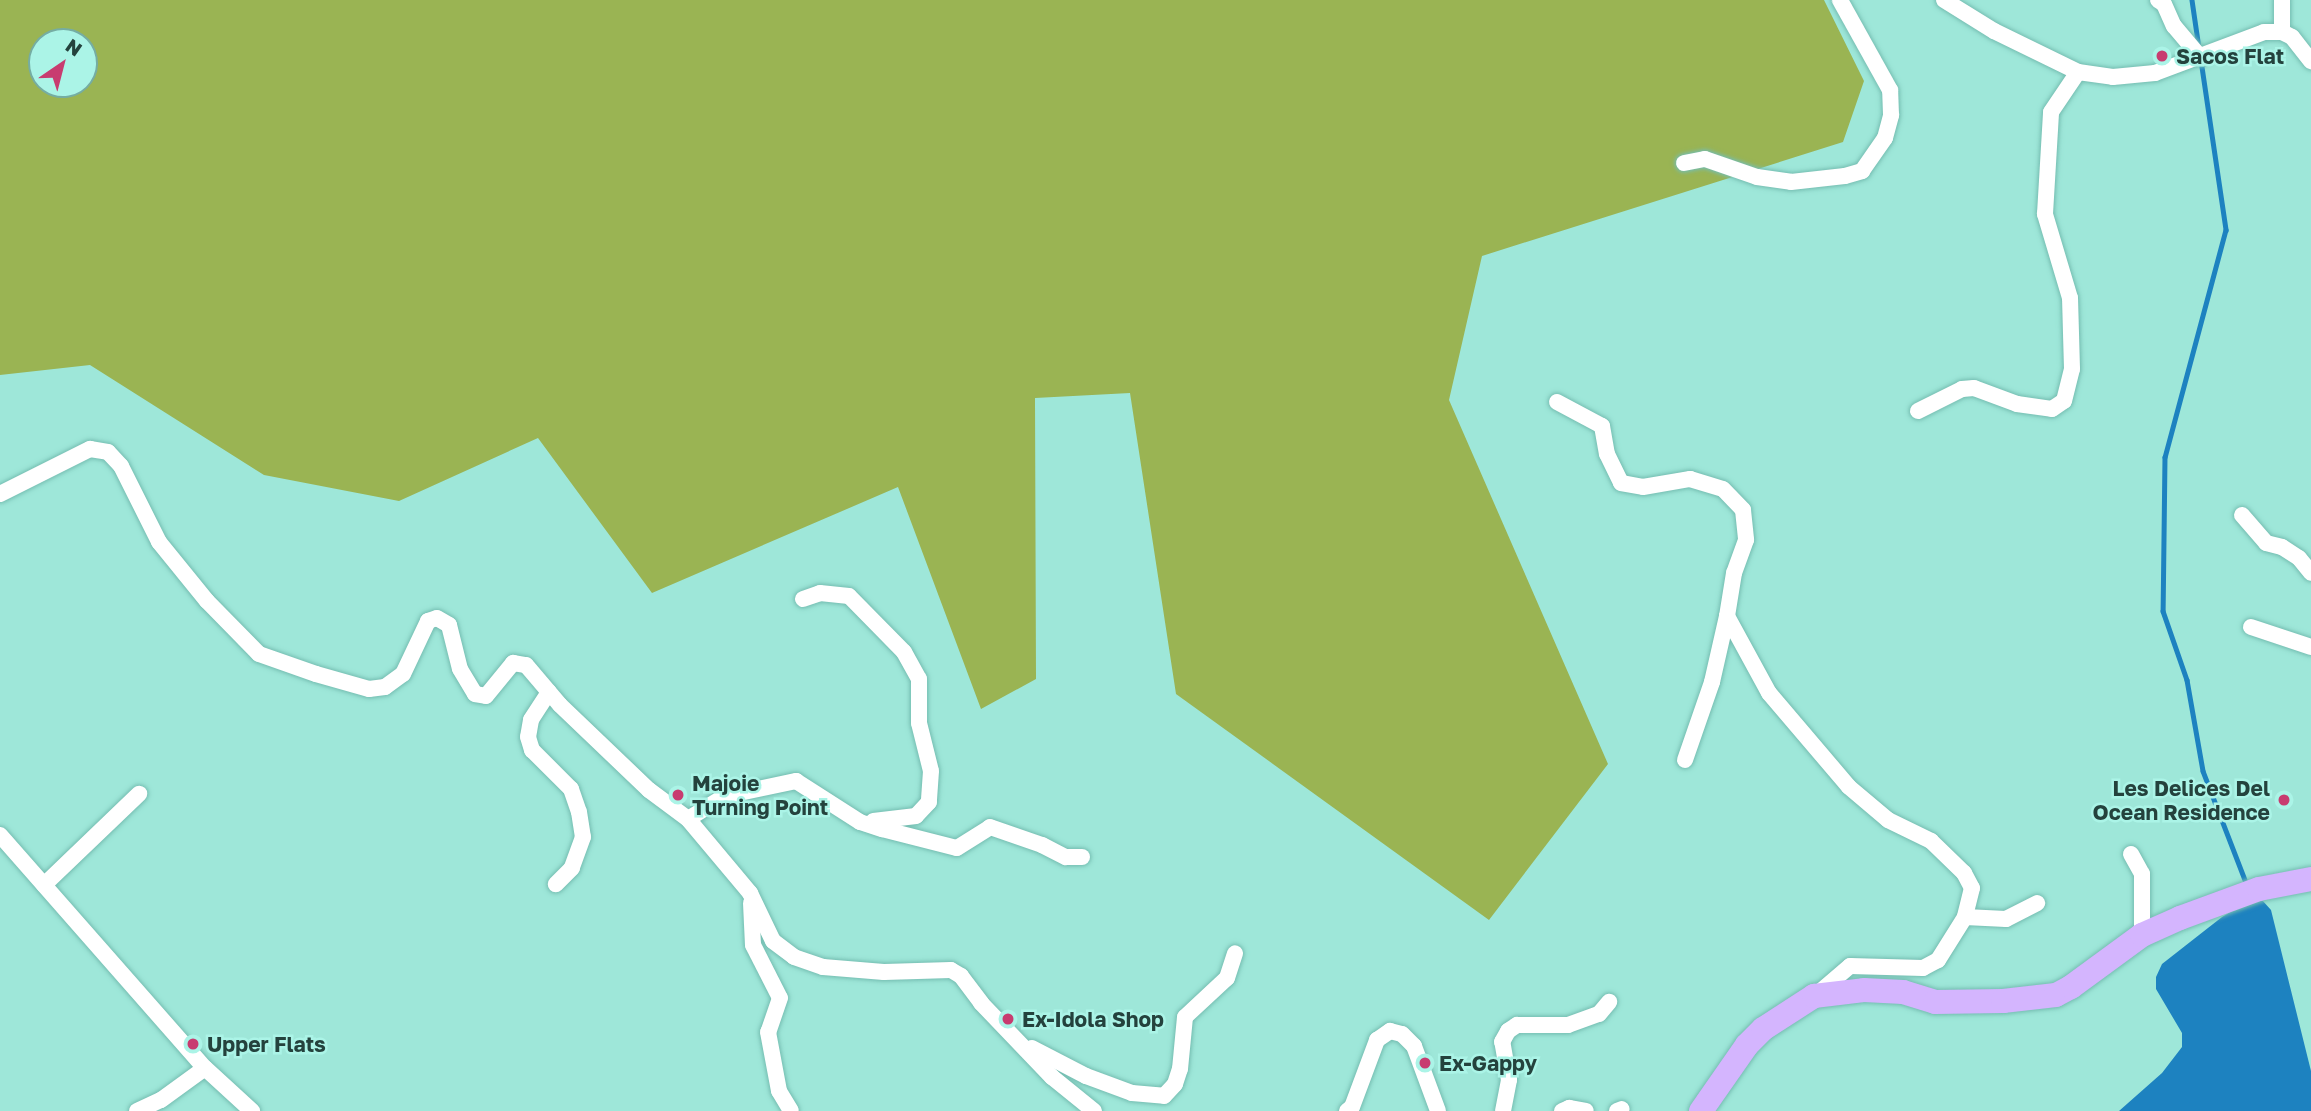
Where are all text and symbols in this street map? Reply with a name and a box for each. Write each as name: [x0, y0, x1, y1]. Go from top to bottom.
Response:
north arrow: [28, 28, 98, 98]
text: N: [62, 33, 87, 61]
place label: Sacos Flat: [2176, 43, 2284, 69]
marker: Sacos Flat: [2154, 48, 2170, 64]
place label: Majoie Turning Point: [692, 770, 828, 820]
place label: Les Delices Del Ocean Residence: [2093, 775, 2270, 825]
marker: Majoie Turning Point: [670, 787, 686, 803]
marker: Les Delices Del Ocean Residence: [2276, 792, 2292, 808]
place label: Ex-Idola Shop: [1022, 1006, 1164, 1032]
marker: Ex-Idola Shop: [1000, 1011, 1016, 1027]
place label: Upper Flats: [207, 1031, 326, 1057]
marker: Upper Flats: [185, 1036, 201, 1052]
place label: Ex-Gappy: [1439, 1050, 1537, 1076]
marker: Ex-Gappy: [1417, 1055, 1433, 1071]

